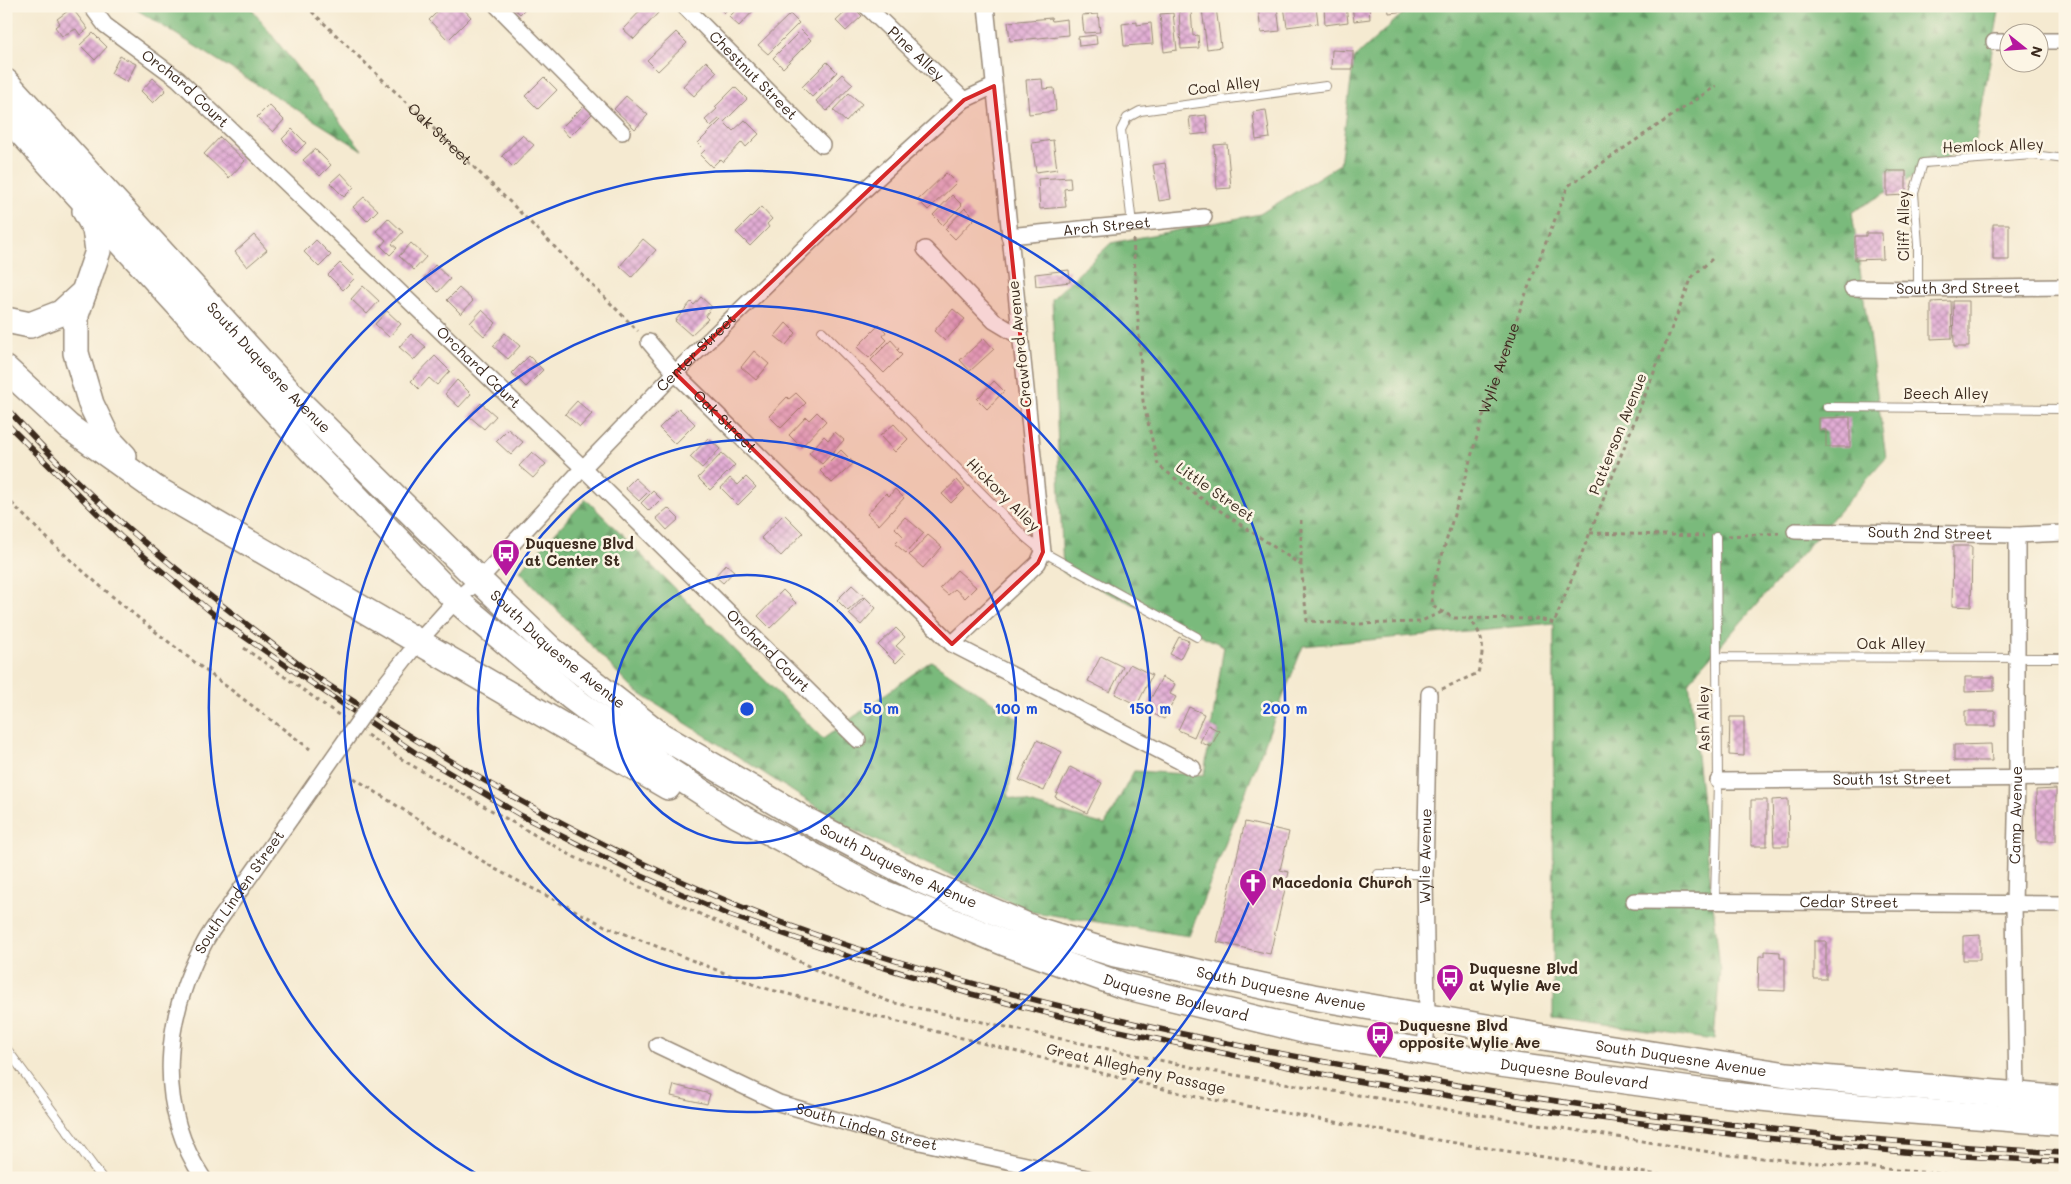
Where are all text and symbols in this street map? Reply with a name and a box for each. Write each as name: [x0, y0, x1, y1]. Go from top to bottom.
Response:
street label: Pine Alley: [884, 21, 949, 85]
north arrow: [1998, 22, 2048, 72]
street label: Chestnut Street: [705, 26, 802, 124]
street label: Orchard Court: [138, 44, 234, 132]
text: N: [2026, 44, 2048, 60]
street label: Coal Alley: [1187, 71, 1261, 99]
street label: Oak Street: [404, 98, 477, 169]
street label: Hemlock Alley: [1942, 133, 2044, 157]
street label: Cliff Alley: [1893, 191, 1913, 261]
street label: Arch Street: [1062, 211, 1151, 240]
street label: South 3rd Street: [1896, 277, 2020, 298]
street label: Crawford Avenue: [1002, 280, 1036, 409]
street label: South Duquesne Avenue: [203, 297, 336, 437]
street label: Center Street: [651, 308, 740, 396]
street label: Wylie Avenue: [1473, 320, 1524, 416]
street label: Orchard Court: [433, 322, 526, 412]
street label: Patterson Avenue: [1584, 370, 1651, 498]
street label: Beech Alley: [1904, 383, 1989, 403]
street label: Oak Street: [689, 385, 762, 457]
street label: Hickory Alley: [963, 453, 1045, 535]
street label: Little Street: [1172, 457, 1259, 526]
street label: South 2nd Street: [1868, 521, 1992, 544]
place label: Duquesne Blvd at Center St: [525, 533, 634, 570]
bus stop icon: Duquesne Blvd at Center St: [491, 538, 521, 577]
street label: South Duquesne Avenue: [486, 585, 630, 713]
street label: Orchard Court: [722, 604, 815, 696]
street label: Oak Alley: [1856, 633, 1926, 653]
street label: Ash Alley: [1692, 686, 1714, 752]
text: 50 m: [863, 698, 899, 718]
text: 100 m: [994, 698, 1038, 718]
text: 150 m: [1129, 698, 1171, 718]
text: 200 m: [1263, 698, 1308, 718]
centre of rings: [738, 700, 756, 718]
street label: Camp Avenue: [2004, 766, 2026, 864]
street label: South 1st Street: [1833, 768, 1951, 789]
street label: Wylie Avenue: [1414, 808, 1435, 904]
street label: South Duquesne Avenue: [817, 818, 981, 912]
street label: South Linden Street: [189, 826, 288, 957]
church icon: Macedonia Church: [1238, 868, 1268, 907]
place label: Macedonia Church: [1272, 872, 1412, 892]
street label: Cedar Street: [1799, 891, 1899, 912]
place label: Duquesne Blvd at Wylie Ave: [1469, 958, 1578, 995]
street label: South Duquesne Avenue: [1195, 961, 1368, 1015]
bus stop icon: Duquesne Blvd at Wylie Ave: [1435, 963, 1465, 1002]
street label: Duquesne Boulevard: [1101, 968, 1251, 1025]
place label: Duquesne Blvd opposite Wylie Ave: [1399, 1015, 1540, 1052]
bus stop icon: Duquesne Blvd opposite Wylie Ave: [1365, 1020, 1395, 1059]
street label: South Duquesne Avenue: [1594, 1034, 1768, 1081]
street label: Great Allegheny Passage: [1044, 1038, 1228, 1098]
street label: Duquesne Boulevard: [1499, 1053, 1649, 1093]
street label: South Linden Street: [794, 1097, 939, 1155]

